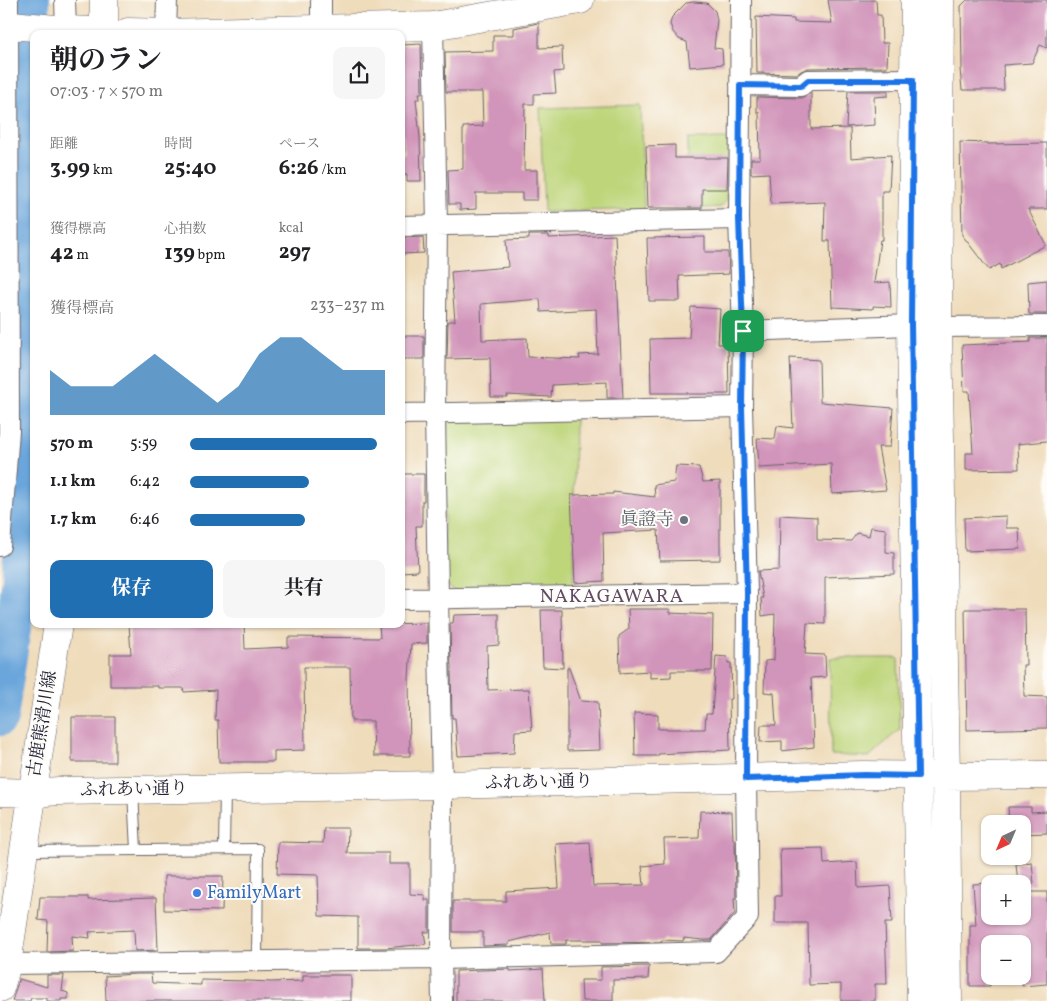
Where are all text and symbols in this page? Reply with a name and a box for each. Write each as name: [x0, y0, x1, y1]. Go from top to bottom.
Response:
text: 朝のラン: [50, 42, 162, 81]
button: share: [333, 47, 385, 99]
text: 07:03 · 7 × 570 m: [50, 81, 163, 103]
text: 距離: [50, 135, 78, 154]
text: 時間: [164, 135, 192, 154]
text: ペース: [279, 135, 320, 154]
text: 3.99: [50, 154, 90, 183]
text: 25:40: [164, 154, 217, 183]
text: 6:26: [279, 154, 319, 183]
text: km: [90, 161, 113, 180]
text: /km: [319, 161, 347, 180]
text: kcal: [279, 219, 304, 238]
text: 獲得標高: [50, 220, 106, 239]
text: 心拍数: [164, 220, 206, 239]
text: 297: [279, 238, 311, 267]
text: 42: [50, 239, 74, 268]
text: 139: [164, 239, 195, 268]
text: m: [74, 246, 89, 265]
text: bpm: [195, 246, 226, 265]
text: 233–237 m: [310, 295, 385, 317]
text: 獲得標高: [50, 298, 114, 320]
pin: [722, 310, 764, 352]
icon: arrive: [729, 317, 757, 345]
text: 570 m: [50, 433, 93, 455]
text: 5:59: [130, 433, 157, 455]
text: 1.1 km: [50, 471, 96, 493]
text: 6:42: [130, 471, 160, 493]
place label: 眞證寺: [620, 508, 674, 533]
text: 1.7 km: [50, 509, 97, 531]
text: 6:46: [130, 509, 159, 531]
marker: 眞證寺: [678, 514, 690, 526]
button: 保存: [50, 560, 213, 618]
button: 共有: [223, 560, 385, 618]
district label: NAKAGAWARA: [540, 584, 684, 610]
street label: 古鹿熊滑川線: [22, 669, 64, 779]
street label: ふれあい通り: [485, 770, 593, 796]
street label: ふれあい通り: [80, 777, 188, 803]
north arrow: [981, 815, 1031, 865]
map controls: [981, 815, 1031, 985]
button: +: [981, 875, 1031, 925]
place label: FamilyMart: [207, 881, 301, 906]
marker: FamilyMart: [191, 887, 203, 899]
button: −: [981, 935, 1031, 985]

